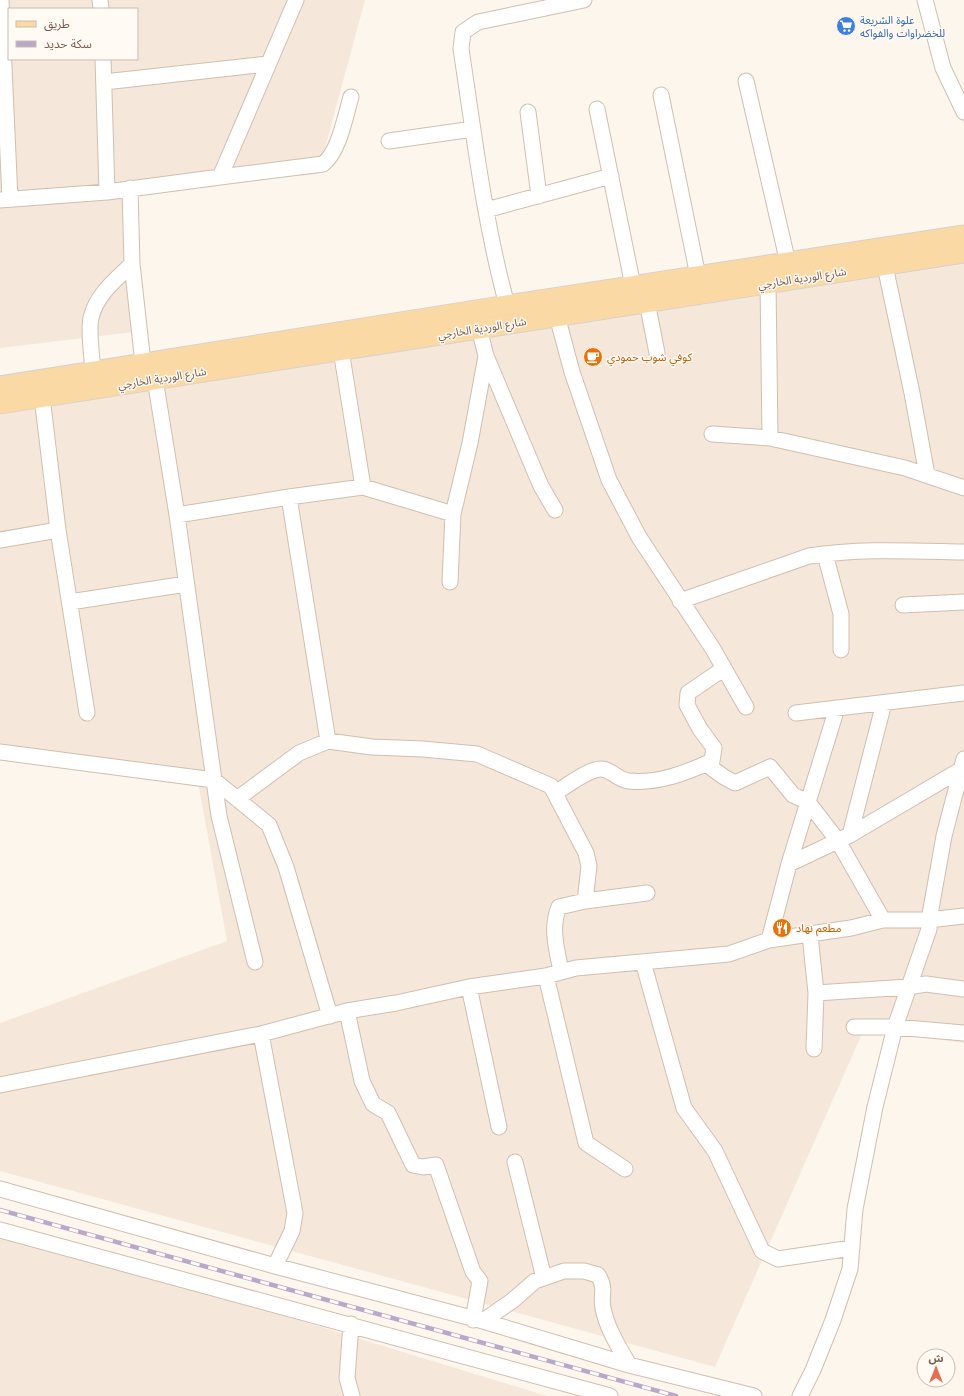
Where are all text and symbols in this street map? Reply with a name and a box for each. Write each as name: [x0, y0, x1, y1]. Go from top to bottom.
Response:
legend: [8, 8, 138, 60]
place label: علوة الشريعة للخضراوات والفواكه: [860, 13, 945, 40]
supermarket icon: علوة الشريعة للخضراوات والفواكه: [835, 15, 857, 37]
text: طريق: [44, 16, 70, 32]
text: سكة حديد: [44, 36, 92, 51]
street label: شارع الوردية الخارجي: [757, 264, 848, 294]
street label: شارع الوردية الخارجي: [437, 314, 528, 344]
cafe icon: كوفي شوب حمودي: [582, 346, 604, 368]
place label: كوفي شوب حمودي: [607, 350, 692, 367]
street label: شارع الوردية الخارجي: [117, 364, 208, 394]
restaurant icon: مطعم نهاد: [771, 917, 793, 939]
place label: مطعم نهاد: [796, 921, 842, 937]
north arrow: [916, 1348, 956, 1388]
text: ش: [928, 1351, 944, 1365]

